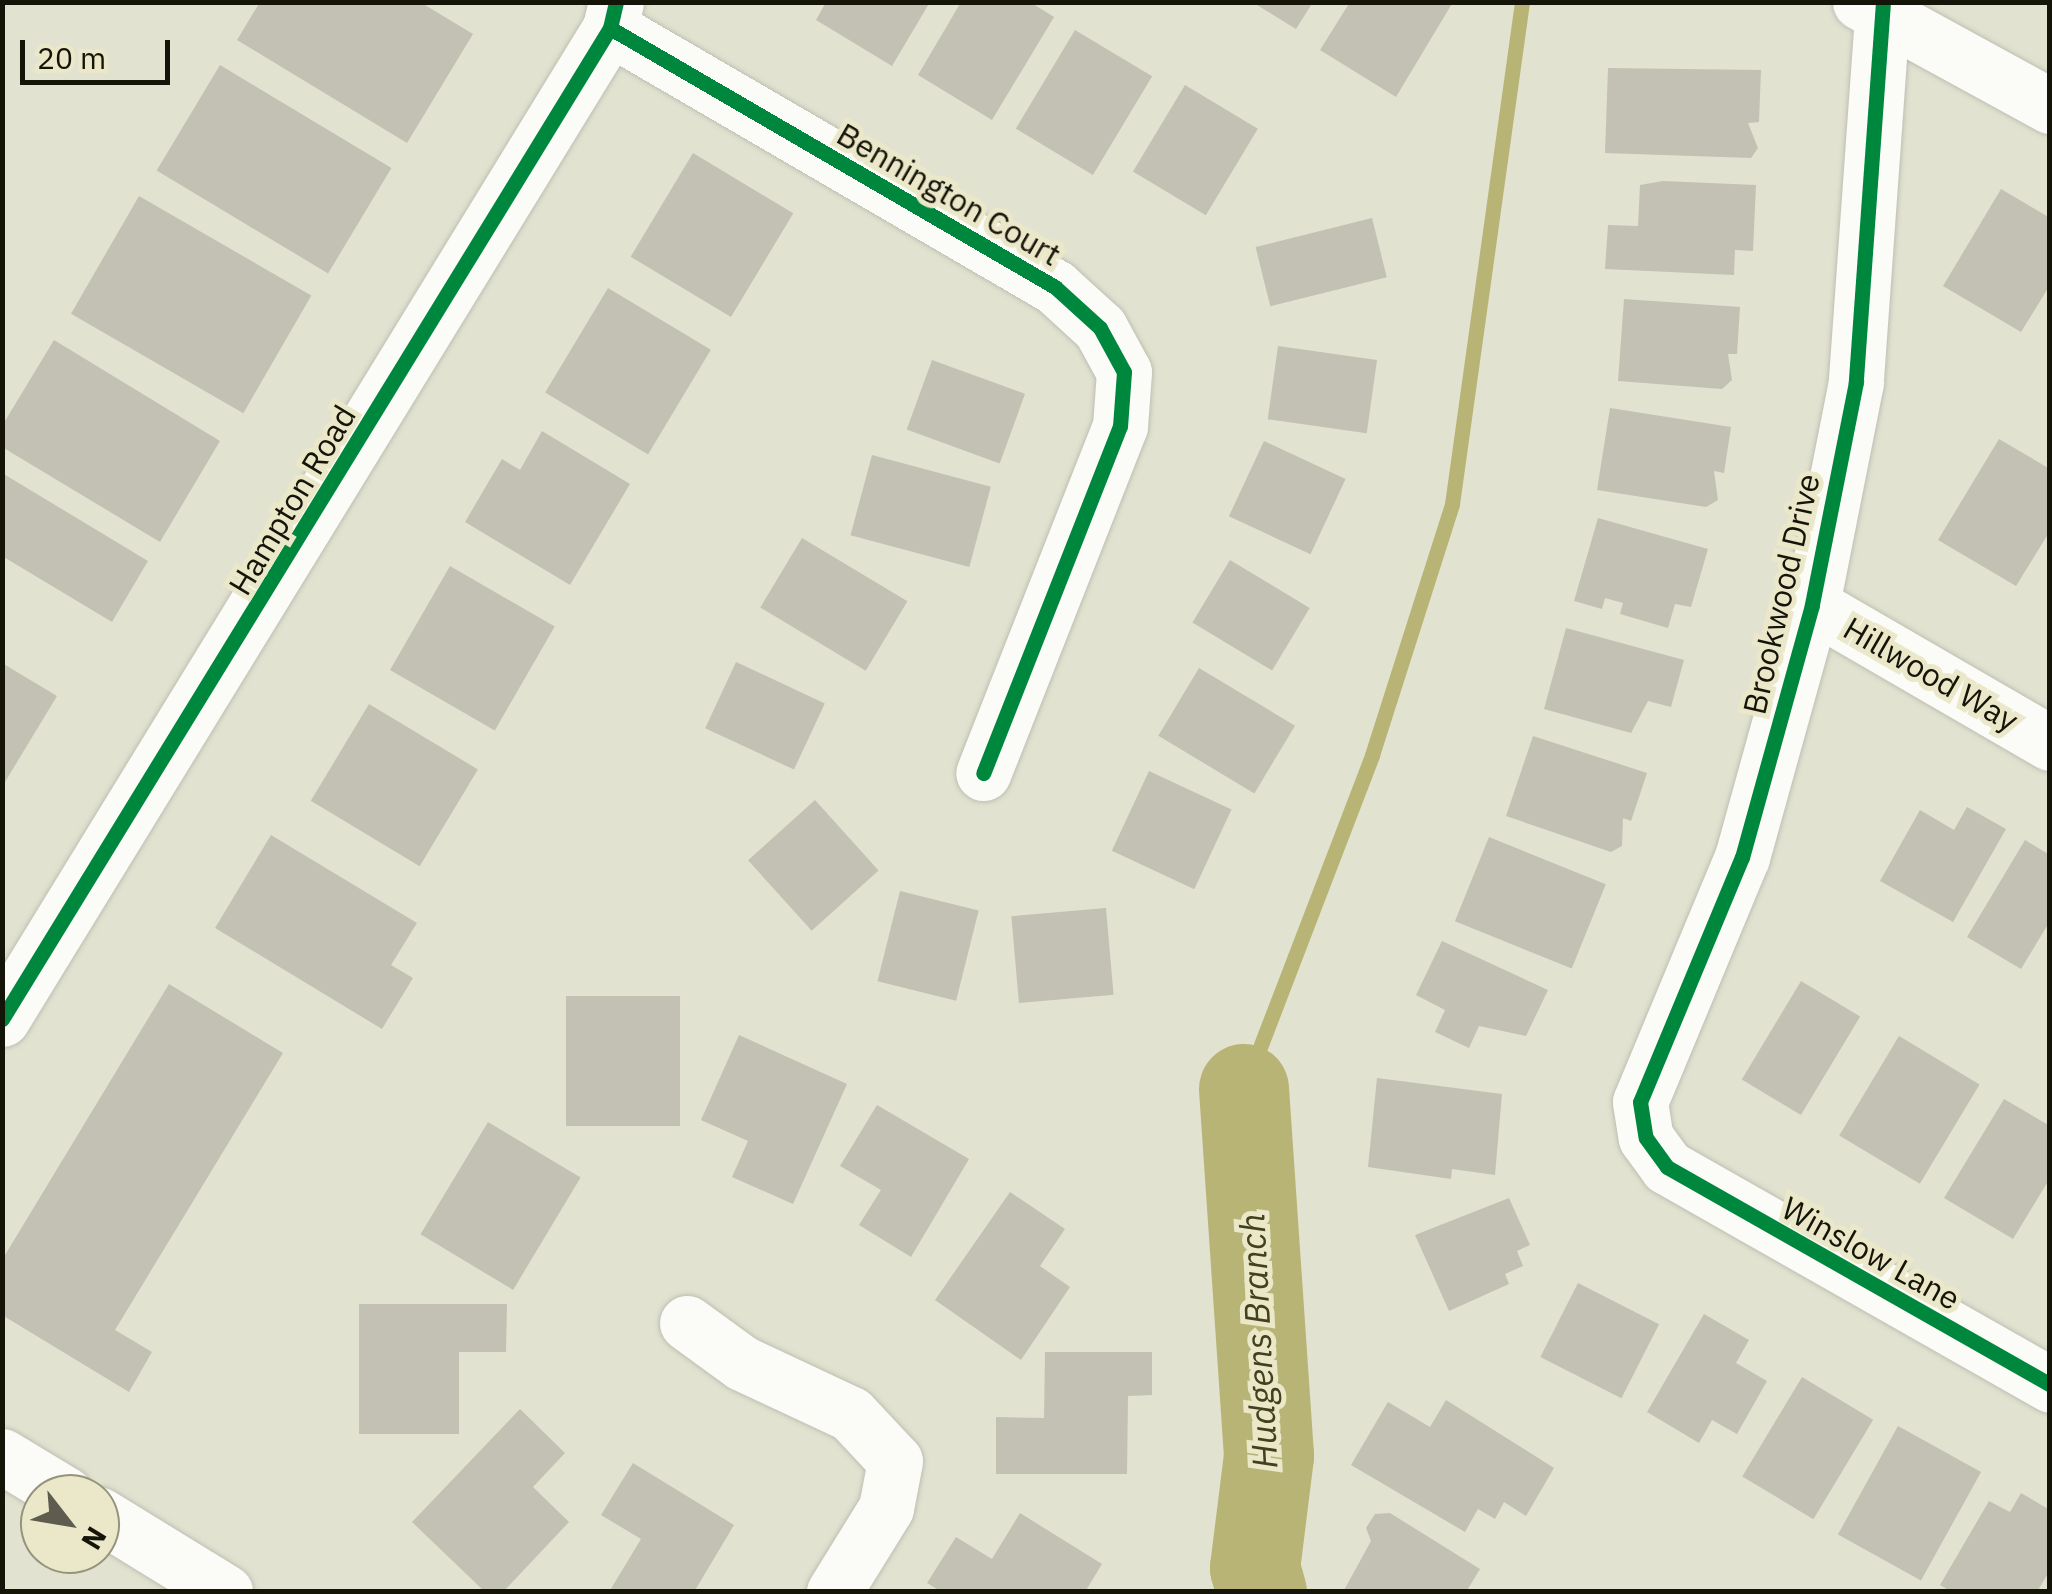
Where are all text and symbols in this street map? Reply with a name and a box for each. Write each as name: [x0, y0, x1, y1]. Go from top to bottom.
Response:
scale bar: [25, 20, 175, 82]
text: 20 m: [37, 38, 106, 77]
street label: Bennington Court: [830, 114, 1068, 274]
street label: Hampton Road: [220, 398, 364, 602]
street label: Brookwood Drive: [1735, 470, 1827, 718]
street label: Hillwood Way: [1837, 609, 2025, 739]
street label: Winslow Lane: [1775, 1188, 1967, 1318]
water label: Hudgens Branch: [1230, 1212, 1286, 1470]
north arrow: [20, 1474, 120, 1574]
text: N: [73, 1520, 116, 1557]

